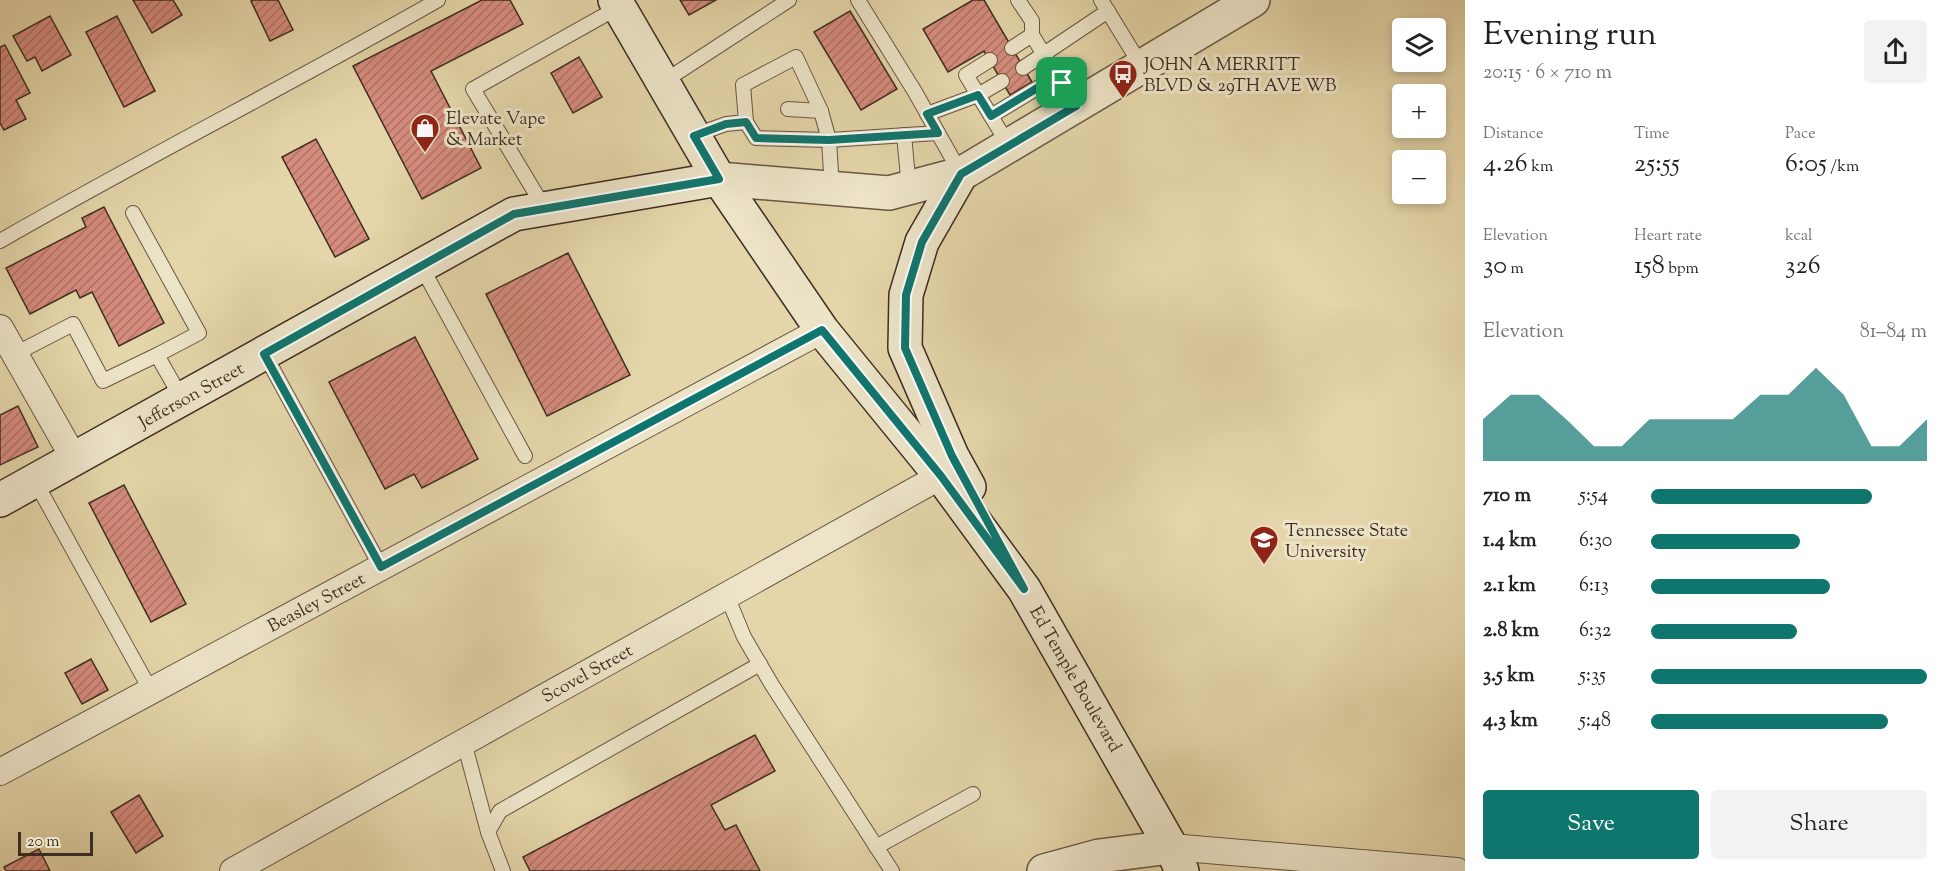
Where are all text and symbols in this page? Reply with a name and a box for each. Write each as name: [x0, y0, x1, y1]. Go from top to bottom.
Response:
text: Evening run: [1483, 12, 1657, 60]
map controls: [1392, 18, 1446, 204]
button: layers: [1392, 18, 1446, 72]
button: share: [1864, 20, 1927, 83]
place label: JOHN A MERRITT BLVD & 29TH AVE WB: [1143, 53, 1336, 100]
pin: [1036, 57, 1087, 108]
bus stop icon: JOHN A MERRITT BLVD & 29TH AVE WB: [1107, 58, 1139, 100]
text: 20:15 · 6 × 710 m: [1483, 59, 1612, 88]
icon: arrive: [1045, 66, 1078, 99]
button: +: [1392, 84, 1446, 138]
place label: Elevate Vape & Market: [446, 107, 546, 154]
shop icon: Elevate Vape & Market: [409, 112, 441, 154]
text: Distance: [1483, 123, 1543, 146]
text: Time: [1634, 123, 1670, 146]
text: Pace: [1785, 123, 1816, 146]
text: 4.26: [1483, 146, 1528, 183]
text: 25:55: [1634, 146, 1680, 183]
text: 6:05: [1785, 146, 1827, 183]
button: −: [1392, 150, 1446, 204]
text: km: [1528, 156, 1553, 179]
text: /km: [1827, 156, 1859, 179]
text: Elevation: [1483, 225, 1548, 248]
text: Heart rate: [1634, 225, 1702, 248]
text: kcal: [1785, 225, 1813, 248]
text: 30: [1483, 248, 1507, 285]
text: 158: [1634, 248, 1665, 285]
text: 326: [1785, 248, 1821, 285]
text: m: [1507, 258, 1524, 281]
text: bpm: [1665, 258, 1699, 281]
text: Elevation: [1483, 318, 1564, 347]
text: 81–84 m: [1860, 318, 1927, 347]
street label: Jefferson Street: [134, 357, 250, 437]
text: 710 m: [1483, 482, 1531, 511]
text: 5:54: [1579, 482, 1608, 511]
place label: Tennessee State University: [1285, 519, 1408, 566]
school or university icon: Tennessee State University: [1248, 524, 1280, 566]
text: 1.4 km: [1483, 527, 1537, 556]
text: 6:30: [1579, 527, 1612, 556]
street label: Beasley Street: [263, 567, 370, 640]
text: 2.1 km: [1483, 572, 1536, 601]
text: 6:13: [1579, 572, 1609, 601]
street label: Ed Temple Boulevard: [1022, 602, 1127, 758]
text: 2.8 km: [1483, 617, 1539, 646]
text: 6:32: [1579, 617, 1611, 646]
street label: Scovel Street: [538, 639, 638, 711]
text: 3.5 km: [1483, 662, 1535, 691]
text: 5:35: [1579, 662, 1606, 691]
text: 4.3 km: [1483, 707, 1538, 736]
text: 5:48: [1579, 707, 1611, 736]
button: Save: [1483, 790, 1699, 859]
button: Share: [1711, 790, 1927, 859]
scale bar: [18, 829, 93, 856]
text: 20 m: [27, 831, 60, 854]

